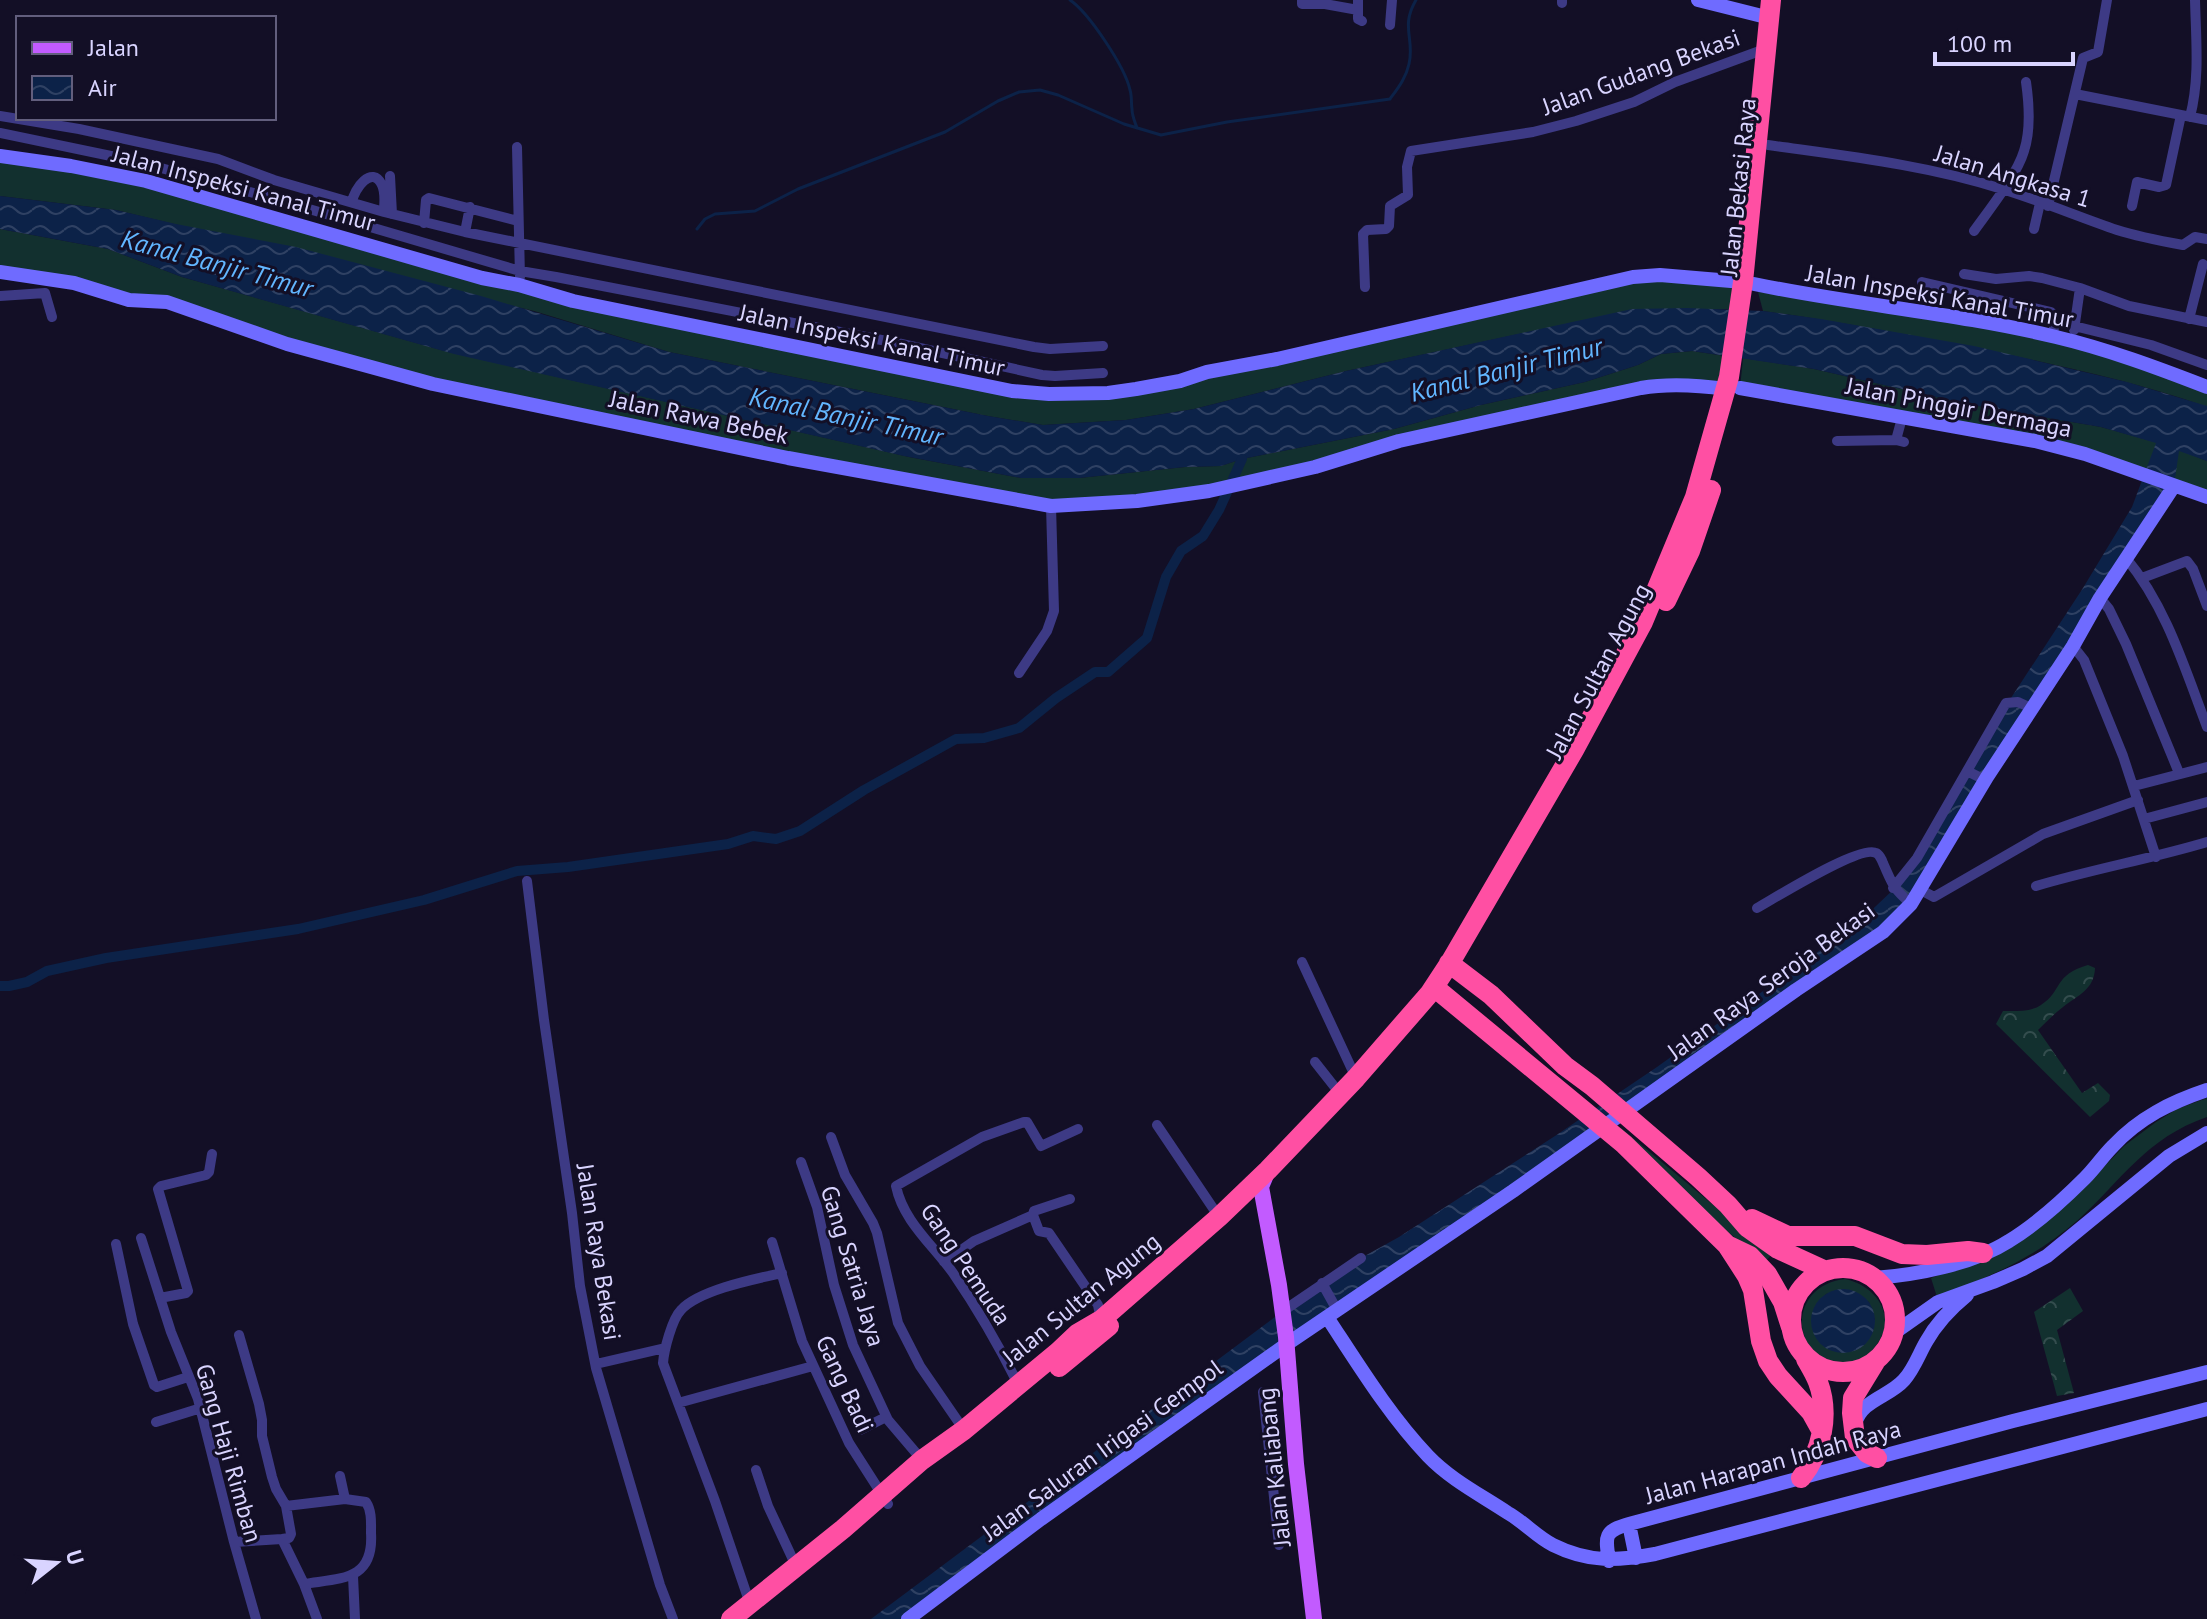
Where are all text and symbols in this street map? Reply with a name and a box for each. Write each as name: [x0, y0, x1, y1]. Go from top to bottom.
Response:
legend: [16, 16, 276, 120]
scale bar: [1935, 16, 2073, 66]
street label: Jalan Gudang Bekasi: [1537, 22, 1744, 123]
text: 100 m: [1947, 28, 2012, 59]
text: Jalan: [87, 32, 139, 63]
text: Air: [88, 72, 117, 103]
street label: Jalan Bekasi Raya: [1713, 96, 1763, 279]
street label: Jalan Angkasa 1: [1930, 137, 2095, 214]
street label: Jalan Inspeksi Kanal Timur: [108, 138, 379, 238]
water label: Kanal Banjir Timur: [118, 222, 318, 305]
street label: Jalan Inspeksi Kanal Timur: [1803, 257, 2076, 335]
street label: Jalan Inspeksi Kanal Timur: [735, 296, 1008, 383]
water label: Kanal Banjir Timur: [1406, 329, 1607, 409]
street label: Jalan Pinggir Dermaga: [1843, 370, 2075, 444]
water label: Kanal Banjir Timur: [746, 379, 947, 453]
street label: Jalan Rawa Bebek: [606, 383, 792, 451]
street label: Jalan Sultan Agung: [1538, 578, 1657, 765]
street label: Jalan Raya Seroja Bekasi: [1660, 895, 1881, 1067]
street label: Jalan Raya Bekasi: [570, 1160, 628, 1343]
street label: Gang Satria Jaya: [814, 1182, 892, 1350]
street label: Gang Pemuda: [914, 1197, 1018, 1331]
street label: Jalan Sultan Agung: [995, 1226, 1166, 1373]
street label: Gang Badi: [809, 1330, 881, 1438]
street label: Jalan Saluran Irigasi Gempol: [975, 1352, 1228, 1548]
street label: Gang Haji Rimban: [189, 1360, 269, 1546]
street label: Jalan Kaliabang: [1250, 1386, 1298, 1549]
street label: Jalan Harapan Indah Raya: [1641, 1413, 1904, 1511]
north arrow: [16, 1523, 96, 1603]
text: U: [60, 1546, 91, 1568]

